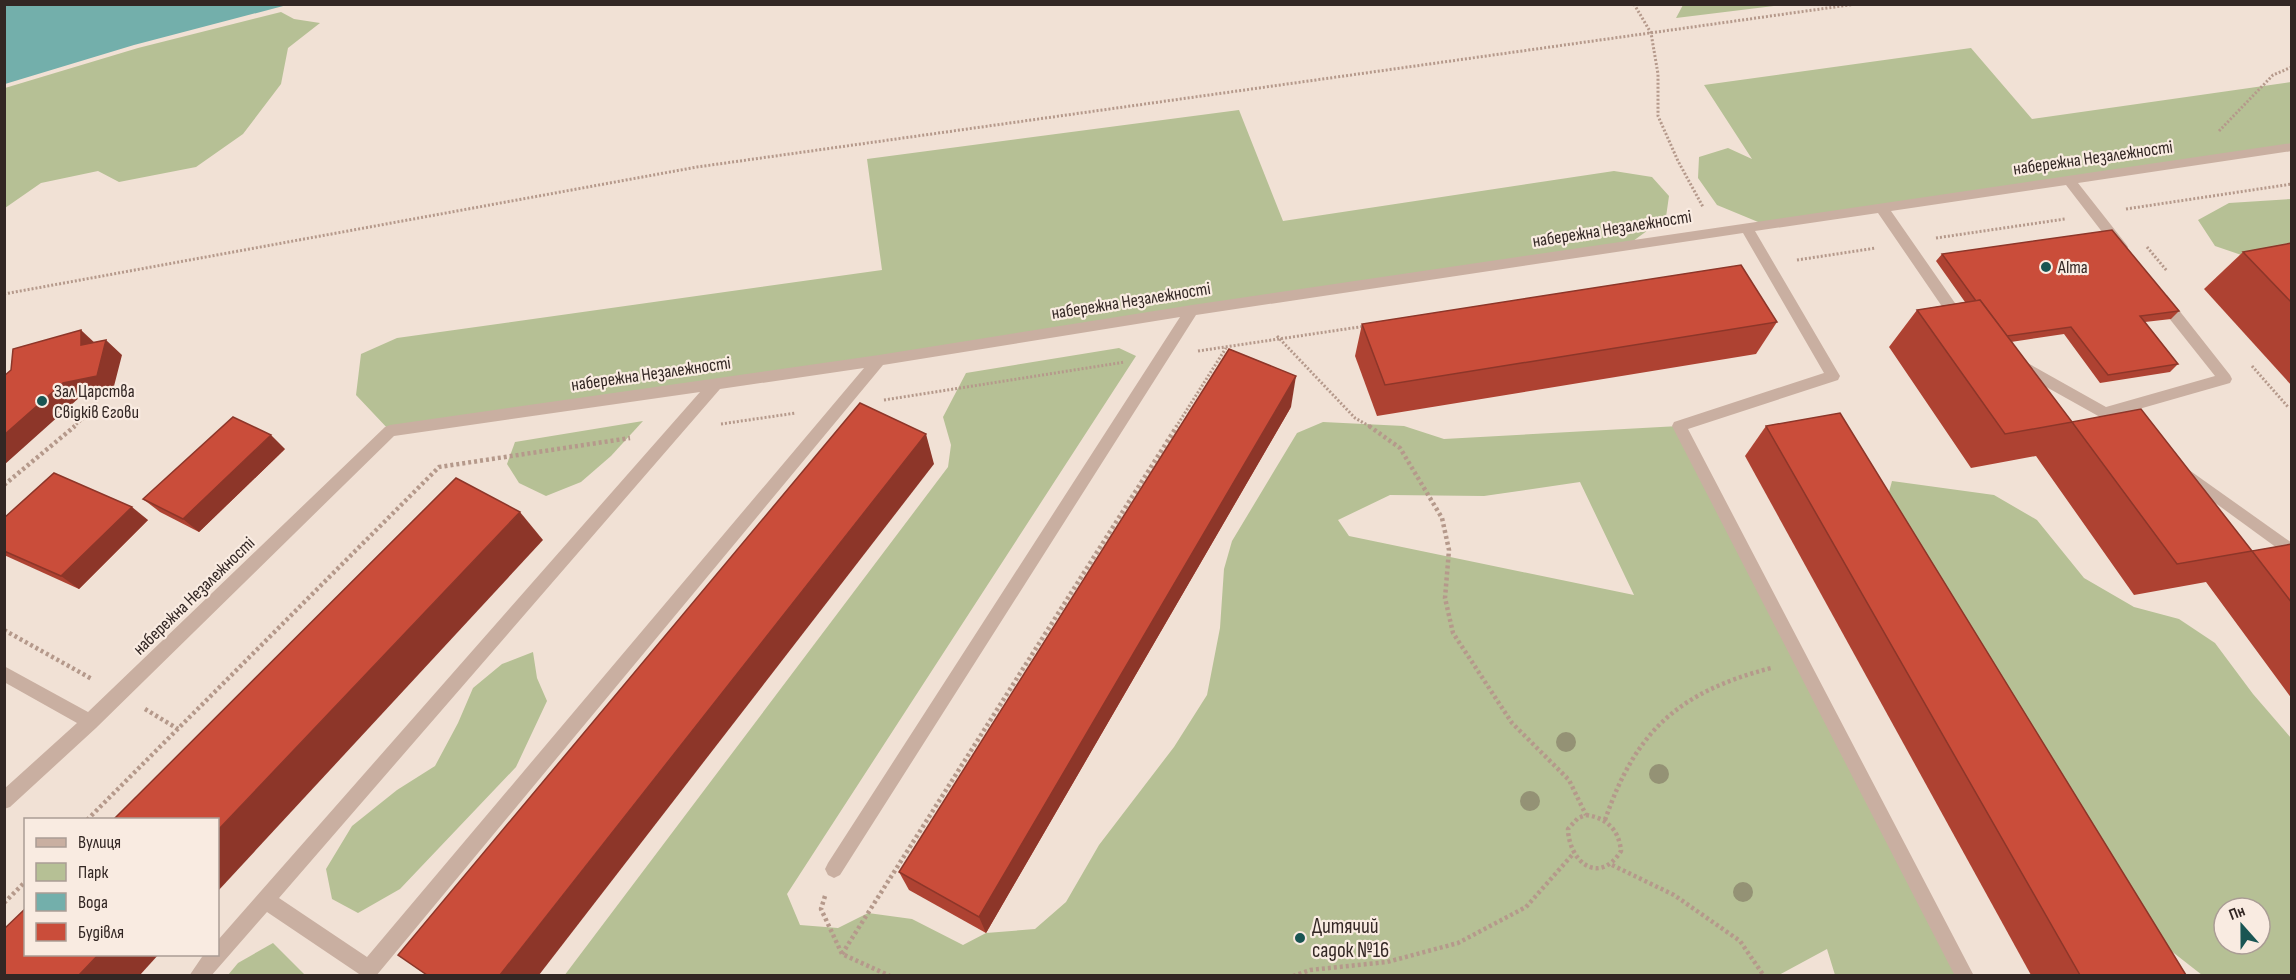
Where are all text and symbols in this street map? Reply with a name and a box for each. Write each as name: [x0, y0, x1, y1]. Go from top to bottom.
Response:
street label: набережна Незалежності: [2012, 136, 2174, 180]
street label: набережна Незалежності: [1531, 206, 1693, 252]
place label: Alma: [2057, 257, 2088, 278]
marker: Alma: [2039, 260, 2053, 274]
street label: набережна Незалежності: [1050, 278, 1212, 324]
street label: набережна Незалежності: [570, 352, 732, 396]
place label: Зал Царства Свідків Єгови: [54, 381, 139, 423]
marker: Зал Царства Свідків Єгови: [35, 394, 49, 408]
street label: набережна Незалежності: [129, 533, 259, 659]
legend: [24, 818, 219, 956]
text: Вулиця: [78, 832, 121, 853]
text: Парк: [78, 862, 109, 883]
text: Вода: [78, 892, 108, 913]
north arrow: [2212, 896, 2272, 956]
text: Пн: [2227, 902, 2248, 925]
place label: Дитячий садок №16: [1312, 914, 1389, 963]
text: Будівля: [78, 922, 124, 943]
marker: Дитячий садок №16: [1293, 931, 1307, 945]

